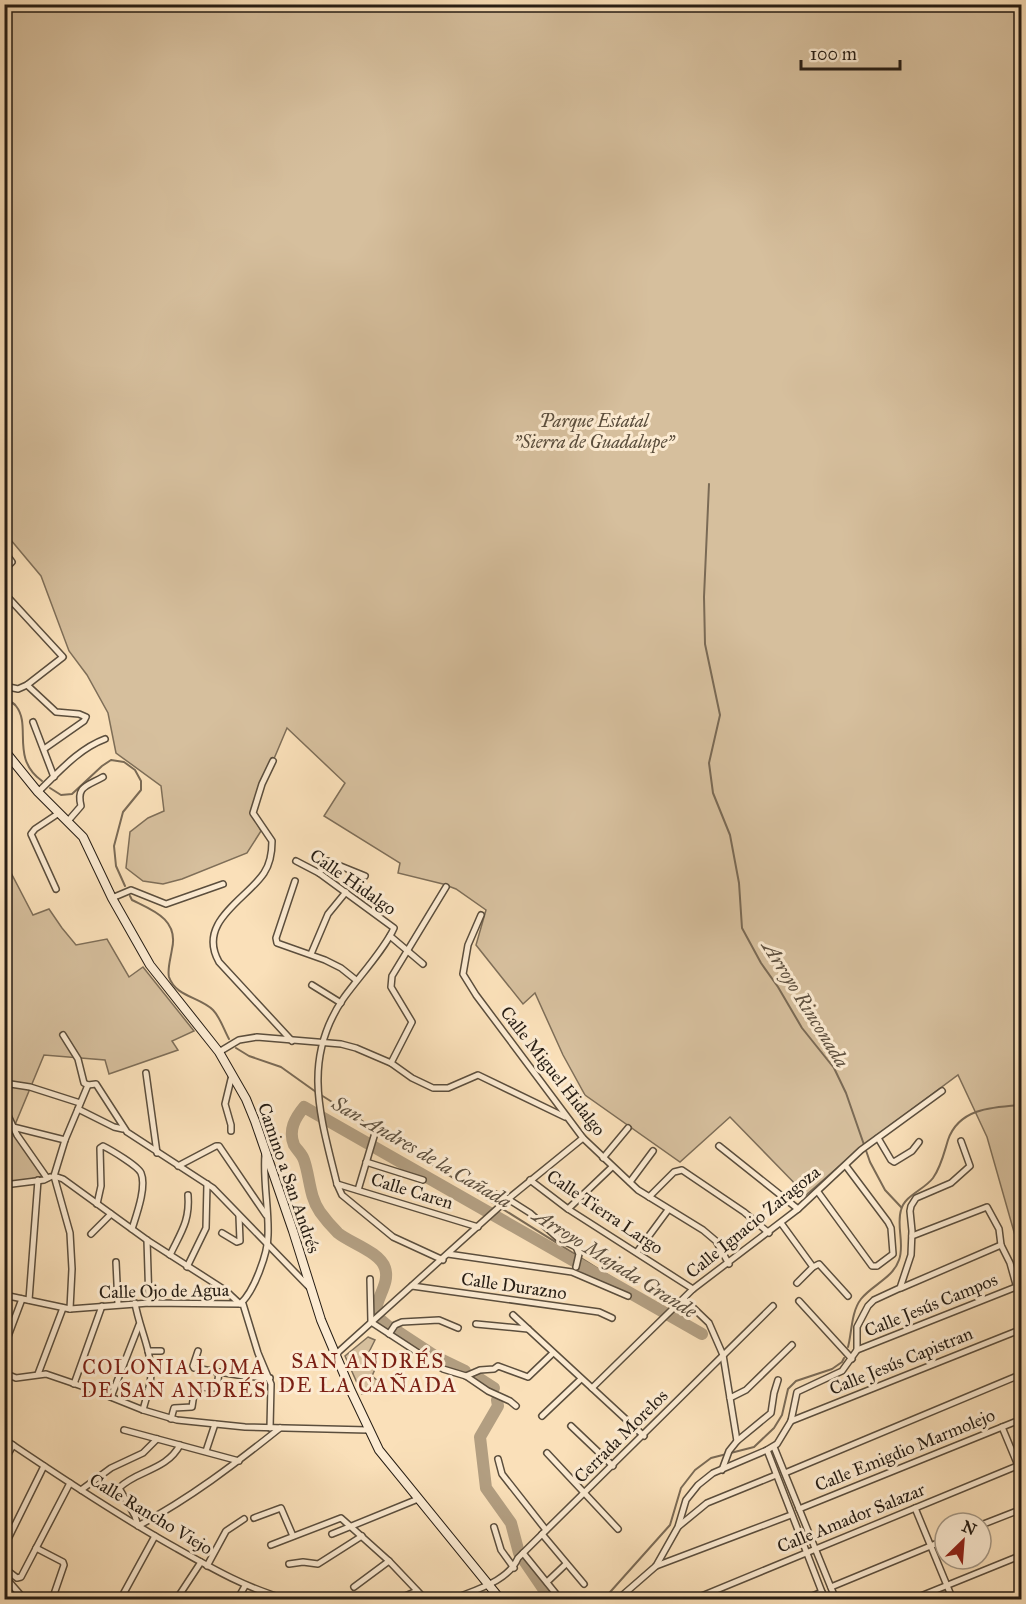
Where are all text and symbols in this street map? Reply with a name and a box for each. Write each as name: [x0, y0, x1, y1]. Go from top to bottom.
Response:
scale bar: [801, 33, 900, 71]
text: 100 m: [810, 43, 857, 65]
park label: Parque Estatal "Sierra de Guadalupe": [514, 410, 676, 454]
street label: Calle Hidalgo: [305, 844, 400, 921]
water label: Arroyo Rinconada: [756, 934, 855, 1072]
street label: Calle Miguel Hidalgo: [495, 1002, 610, 1141]
water label: San Andres de la Cañada: [327, 1090, 516, 1213]
street label: Camino a San Andrés: [253, 1100, 325, 1256]
street label: Calle Ignacio Zaragoza: [681, 1161, 826, 1284]
street label: Calle Tierra Largo: [542, 1165, 667, 1260]
street label: Calle Caren: [368, 1168, 456, 1214]
water label: Arroyo Majada Grande: [527, 1202, 702, 1323]
street label: Calle Durazno: [460, 1268, 568, 1304]
street label: Calle Jesús Campos: [861, 1268, 1001, 1343]
street label: Calle Ojo de Agua: [99, 1279, 230, 1304]
street label: Calle Jesús Capistran: [826, 1322, 977, 1401]
district label: SAN ANDRÉS DE LA CAÑADA: [278, 1347, 458, 1398]
district label: COLONIA LOMA DE SAN ANDRÉS: [81, 1355, 267, 1402]
street label: Cerrada Morelos: [570, 1385, 672, 1487]
street label: Calle Emigdio Marmolejo: [812, 1404, 999, 1497]
street label: Calle Rancho Viejo: [85, 1469, 217, 1559]
street label: Calle Amador Salazar: [774, 1478, 928, 1558]
north arrow: [933, 1511, 993, 1571]
text: N: [959, 1516, 980, 1540]

